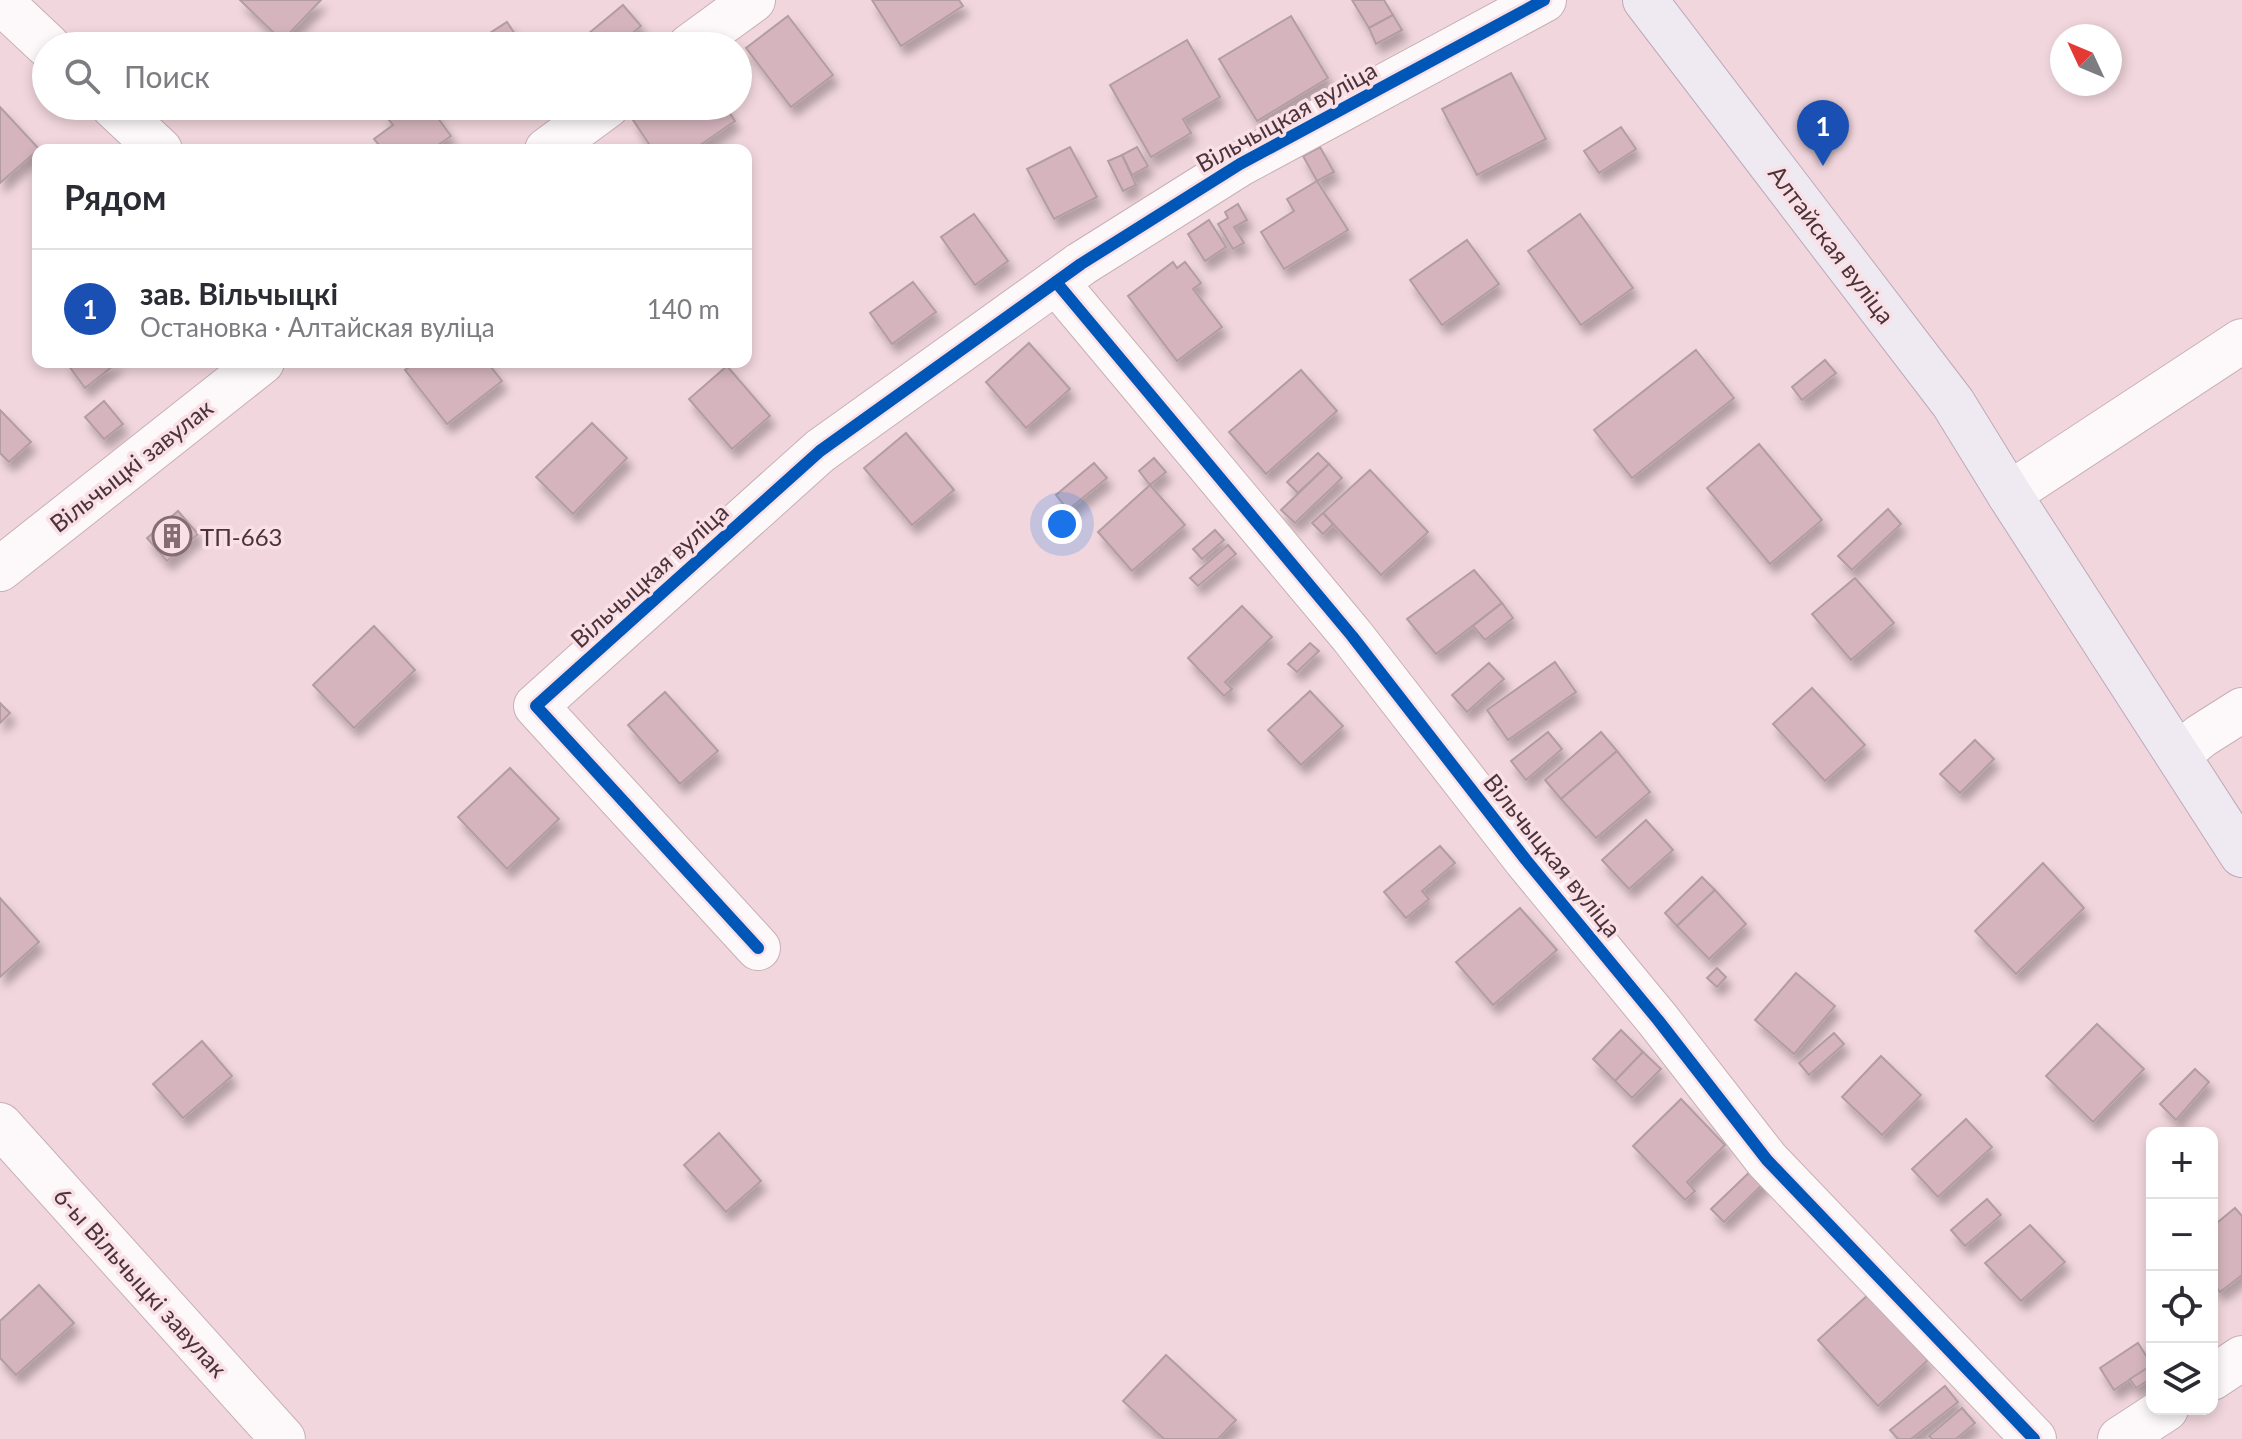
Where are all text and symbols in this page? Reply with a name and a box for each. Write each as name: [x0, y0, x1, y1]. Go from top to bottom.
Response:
north arrow: [2050, 24, 2122, 96]
search box: [32, 32, 752, 120]
icon: search: [60, 54, 104, 98]
street label: Вільчыцкая вуліца: [1191, 54, 1381, 178]
text: Поиск: [124, 58, 210, 94]
pin: 1: [1797, 100, 1849, 166]
street label: Алтайская вуліца: [1763, 159, 1901, 329]
text: Рядом: [64, 176, 166, 217]
text: зав. Вільчыцкі: [140, 275, 338, 311]
text: 1: [82, 293, 98, 325]
text: 140 m: [647, 293, 720, 325]
text: Остановка · Алтайская вуліца: [140, 311, 495, 343]
street label: Вільчыцкі завулак: [44, 392, 219, 538]
street label: Вільчыцкая вуліца: [564, 497, 734, 653]
your location: [1042, 504, 1082, 544]
building icon: ТП-663: [151, 515, 193, 557]
place label: ТП-663: [200, 522, 283, 551]
street label: Вільчыцкая вуліца: [1478, 767, 1628, 943]
map controls: [2146, 1127, 2218, 1415]
button: +: [2146, 1127, 2218, 1199]
street label: 6-ы Вільчыцкі завулак: [48, 1181, 234, 1383]
button: −: [2146, 1199, 2218, 1271]
button: locate: [2146, 1271, 2218, 1343]
button: layers: [2146, 1343, 2218, 1415]

